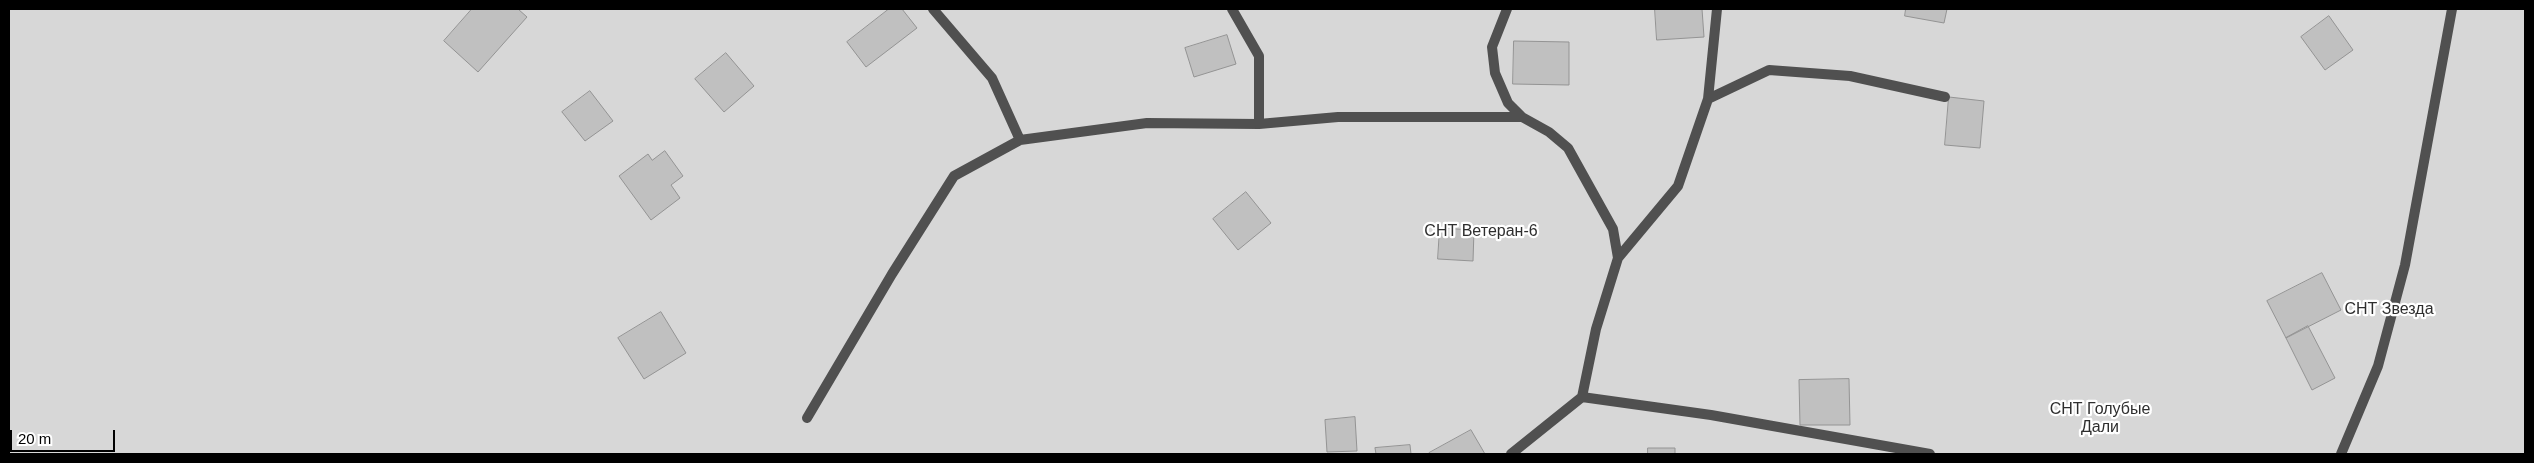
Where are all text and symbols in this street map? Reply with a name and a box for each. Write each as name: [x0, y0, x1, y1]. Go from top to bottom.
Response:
park label: СНТ Ветеран-6: [1424, 222, 1538, 242]
park label: СНТ Звезда: [2344, 300, 2434, 320]
park label: СНТ Голубые Дали: [2050, 400, 2150, 438]
scale bar: [12, 420, 118, 452]
text: 20 m: [18, 430, 51, 447]

